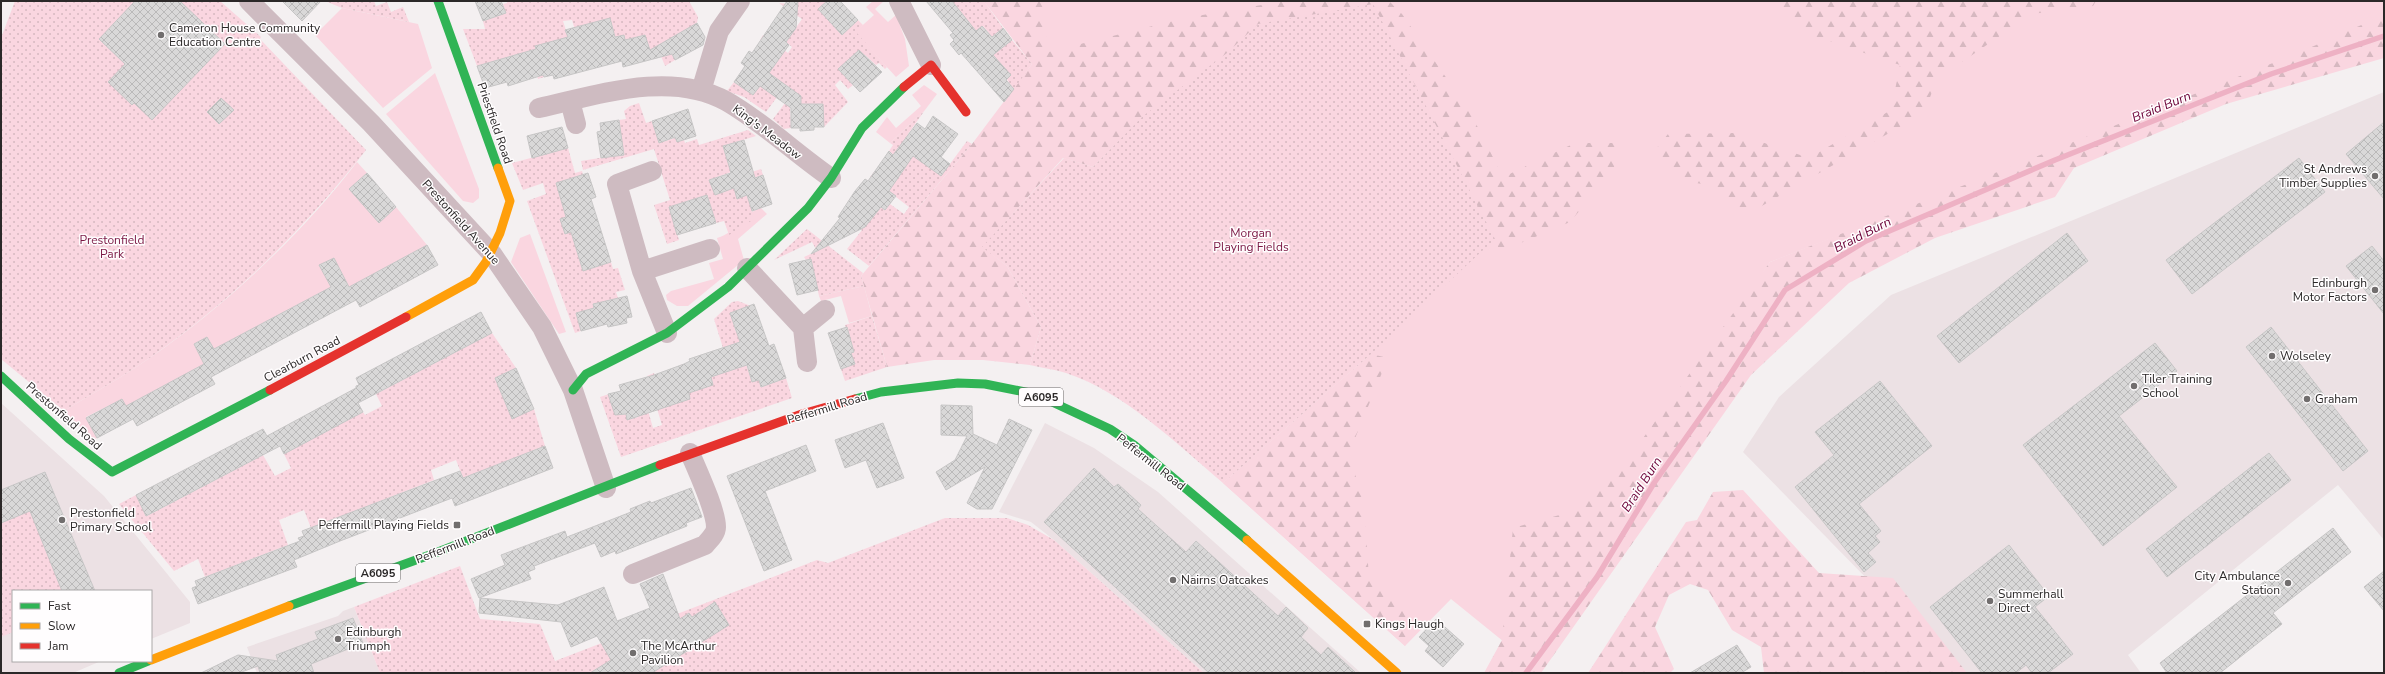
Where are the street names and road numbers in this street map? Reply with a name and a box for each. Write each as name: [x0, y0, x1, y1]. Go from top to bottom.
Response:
street label: Priestfield Road: [474, 80, 516, 166]
street label: King's Meadow: [729, 101, 805, 163]
street label: Prestonfield Avenue: [419, 176, 503, 268]
street label: Clearburn Road: [261, 332, 343, 386]
street label: Prestonfield Road: [23, 378, 105, 454]
street label: Peffermill Road: [785, 388, 869, 428]
road number: A6095: [1019, 388, 1063, 406]
street label: Peffermill Road: [1113, 430, 1189, 494]
street label: Peffermill Road: [413, 523, 497, 567]
road number: A6095: [356, 564, 400, 582]

